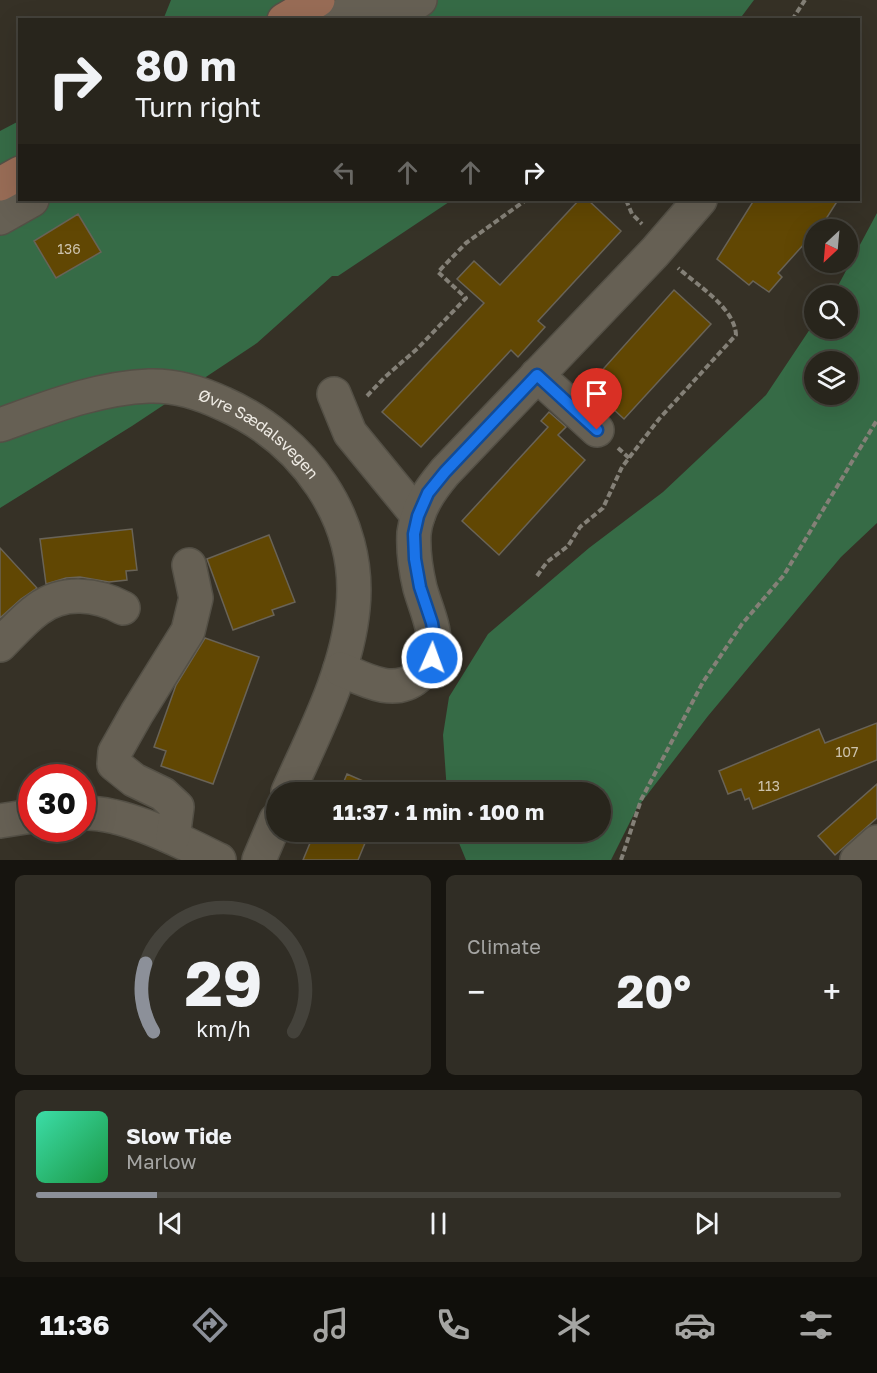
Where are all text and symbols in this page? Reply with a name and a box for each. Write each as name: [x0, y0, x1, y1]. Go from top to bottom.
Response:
text: 80 m: [135, 40, 236, 90]
icon: right: [36, 42, 114, 120]
text: Turn right: [135, 91, 261, 123]
icon: left: [328, 156, 361, 189]
icon: ahead: [391, 156, 424, 189]
icon: ahead: [454, 156, 487, 189]
icon: right: [517, 156, 550, 189]
north arrow: [804, 219, 858, 273]
map controls: [804, 219, 858, 405]
house number: 136: [57, 240, 81, 257]
button: search: [804, 285, 858, 339]
button: layers: [804, 351, 858, 405]
pin: [571, 368, 622, 430]
icon: arrive: [580, 377, 613, 410]
street label: Øvre Sædalsvegen: [196, 384, 323, 483]
position arrow: [400, 626, 464, 690]
house number: 107: [836, 743, 858, 760]
speed limit sign: 30: [18, 764, 96, 842]
house number: 113: [758, 777, 780, 794]
text: 11:37 · 1 min · 100 m: [333, 798, 544, 825]
text: Climate: [467, 934, 541, 958]
text: 29: [184, 945, 262, 1020]
text: 20°: [617, 964, 691, 1018]
text: −: [467, 972, 485, 1011]
text: +: [823, 972, 841, 1011]
text: km/h: [196, 1016, 250, 1042]
text: Slow Tide: [126, 1122, 232, 1149]
text: Marlow: [126, 1149, 197, 1173]
icon: previous: [154, 1207, 187, 1240]
icon: pause: [422, 1207, 455, 1240]
icon: next: [690, 1207, 723, 1240]
icon: directions: [189, 1304, 231, 1346]
icon: music: [310, 1304, 352, 1346]
icon: phone: [432, 1304, 474, 1346]
icon: climate: [553, 1304, 595, 1346]
icon: car: [674, 1304, 716, 1346]
icon: filters: [795, 1304, 837, 1346]
text: 11:36: [40, 1309, 110, 1341]

